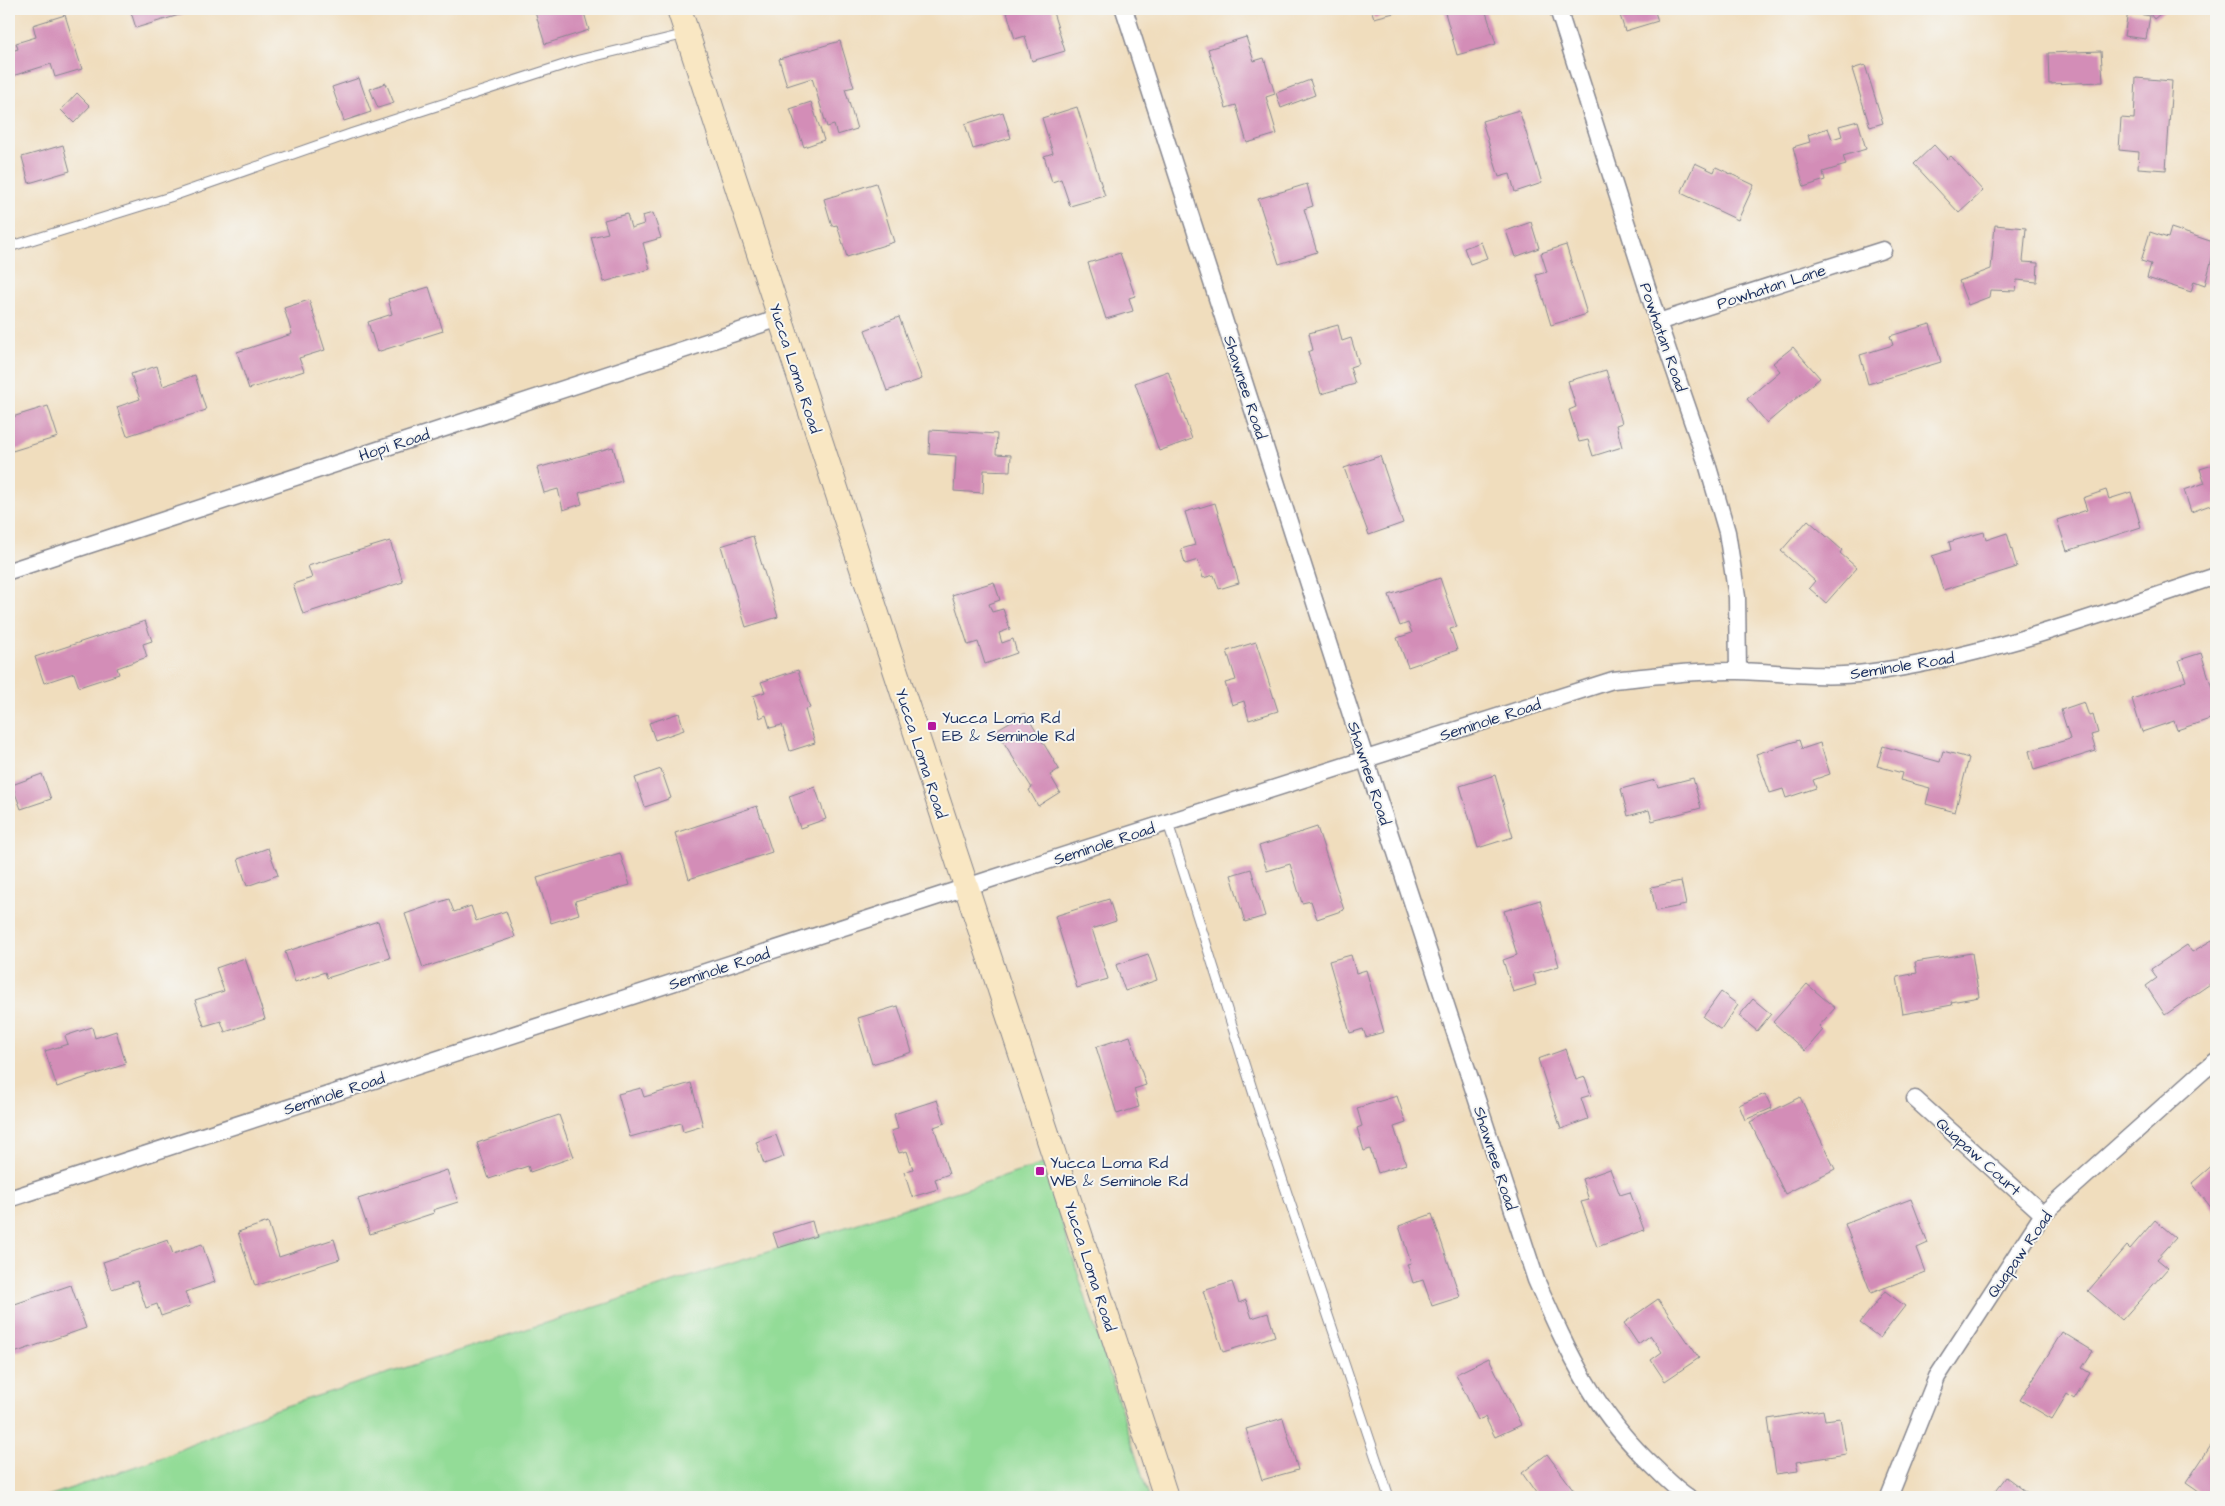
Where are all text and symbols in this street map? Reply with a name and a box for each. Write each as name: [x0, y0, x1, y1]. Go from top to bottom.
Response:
street label: Powhatan Lane: [1714, 259, 1829, 315]
street label: Powhatan Road: [1634, 280, 1692, 395]
street label: Yucca Loma Road: [764, 301, 826, 436]
street label: Shawnee Road: [1218, 333, 1272, 442]
street label: Hopi Road: [356, 423, 433, 467]
street label: Seminole Road: [1849, 647, 1956, 685]
street label: Yucca Loma Road: [890, 686, 952, 821]
street label: Seminole Road: [1437, 693, 1544, 747]
place label: Yucca Loma Rd EB & Seminole Rd: [942, 707, 1074, 747]
street label: Shawnee Road: [1342, 719, 1396, 828]
marker: Yucca Loma Rd EB & Seminole Rd: [926, 720, 938, 732]
street label: Seminole Road: [1051, 817, 1158, 871]
street label: Seminole Road: [666, 942, 773, 996]
street label: Seminole Road: [281, 1067, 388, 1121]
street label: Shawnee Road: [1468, 1104, 1522, 1213]
street label: Quapaw Court: [1931, 1112, 2026, 1201]
place label: Yucca Loma Rd WB & Seminole Rd: [1050, 1152, 1188, 1192]
marker: Yucca Loma Rd WB & Seminole Rd: [1034, 1165, 1046, 1177]
street label: Yucca Loma Road: [1059, 1199, 1121, 1334]
street label: Quapaw Road: [1982, 1207, 2058, 1302]

